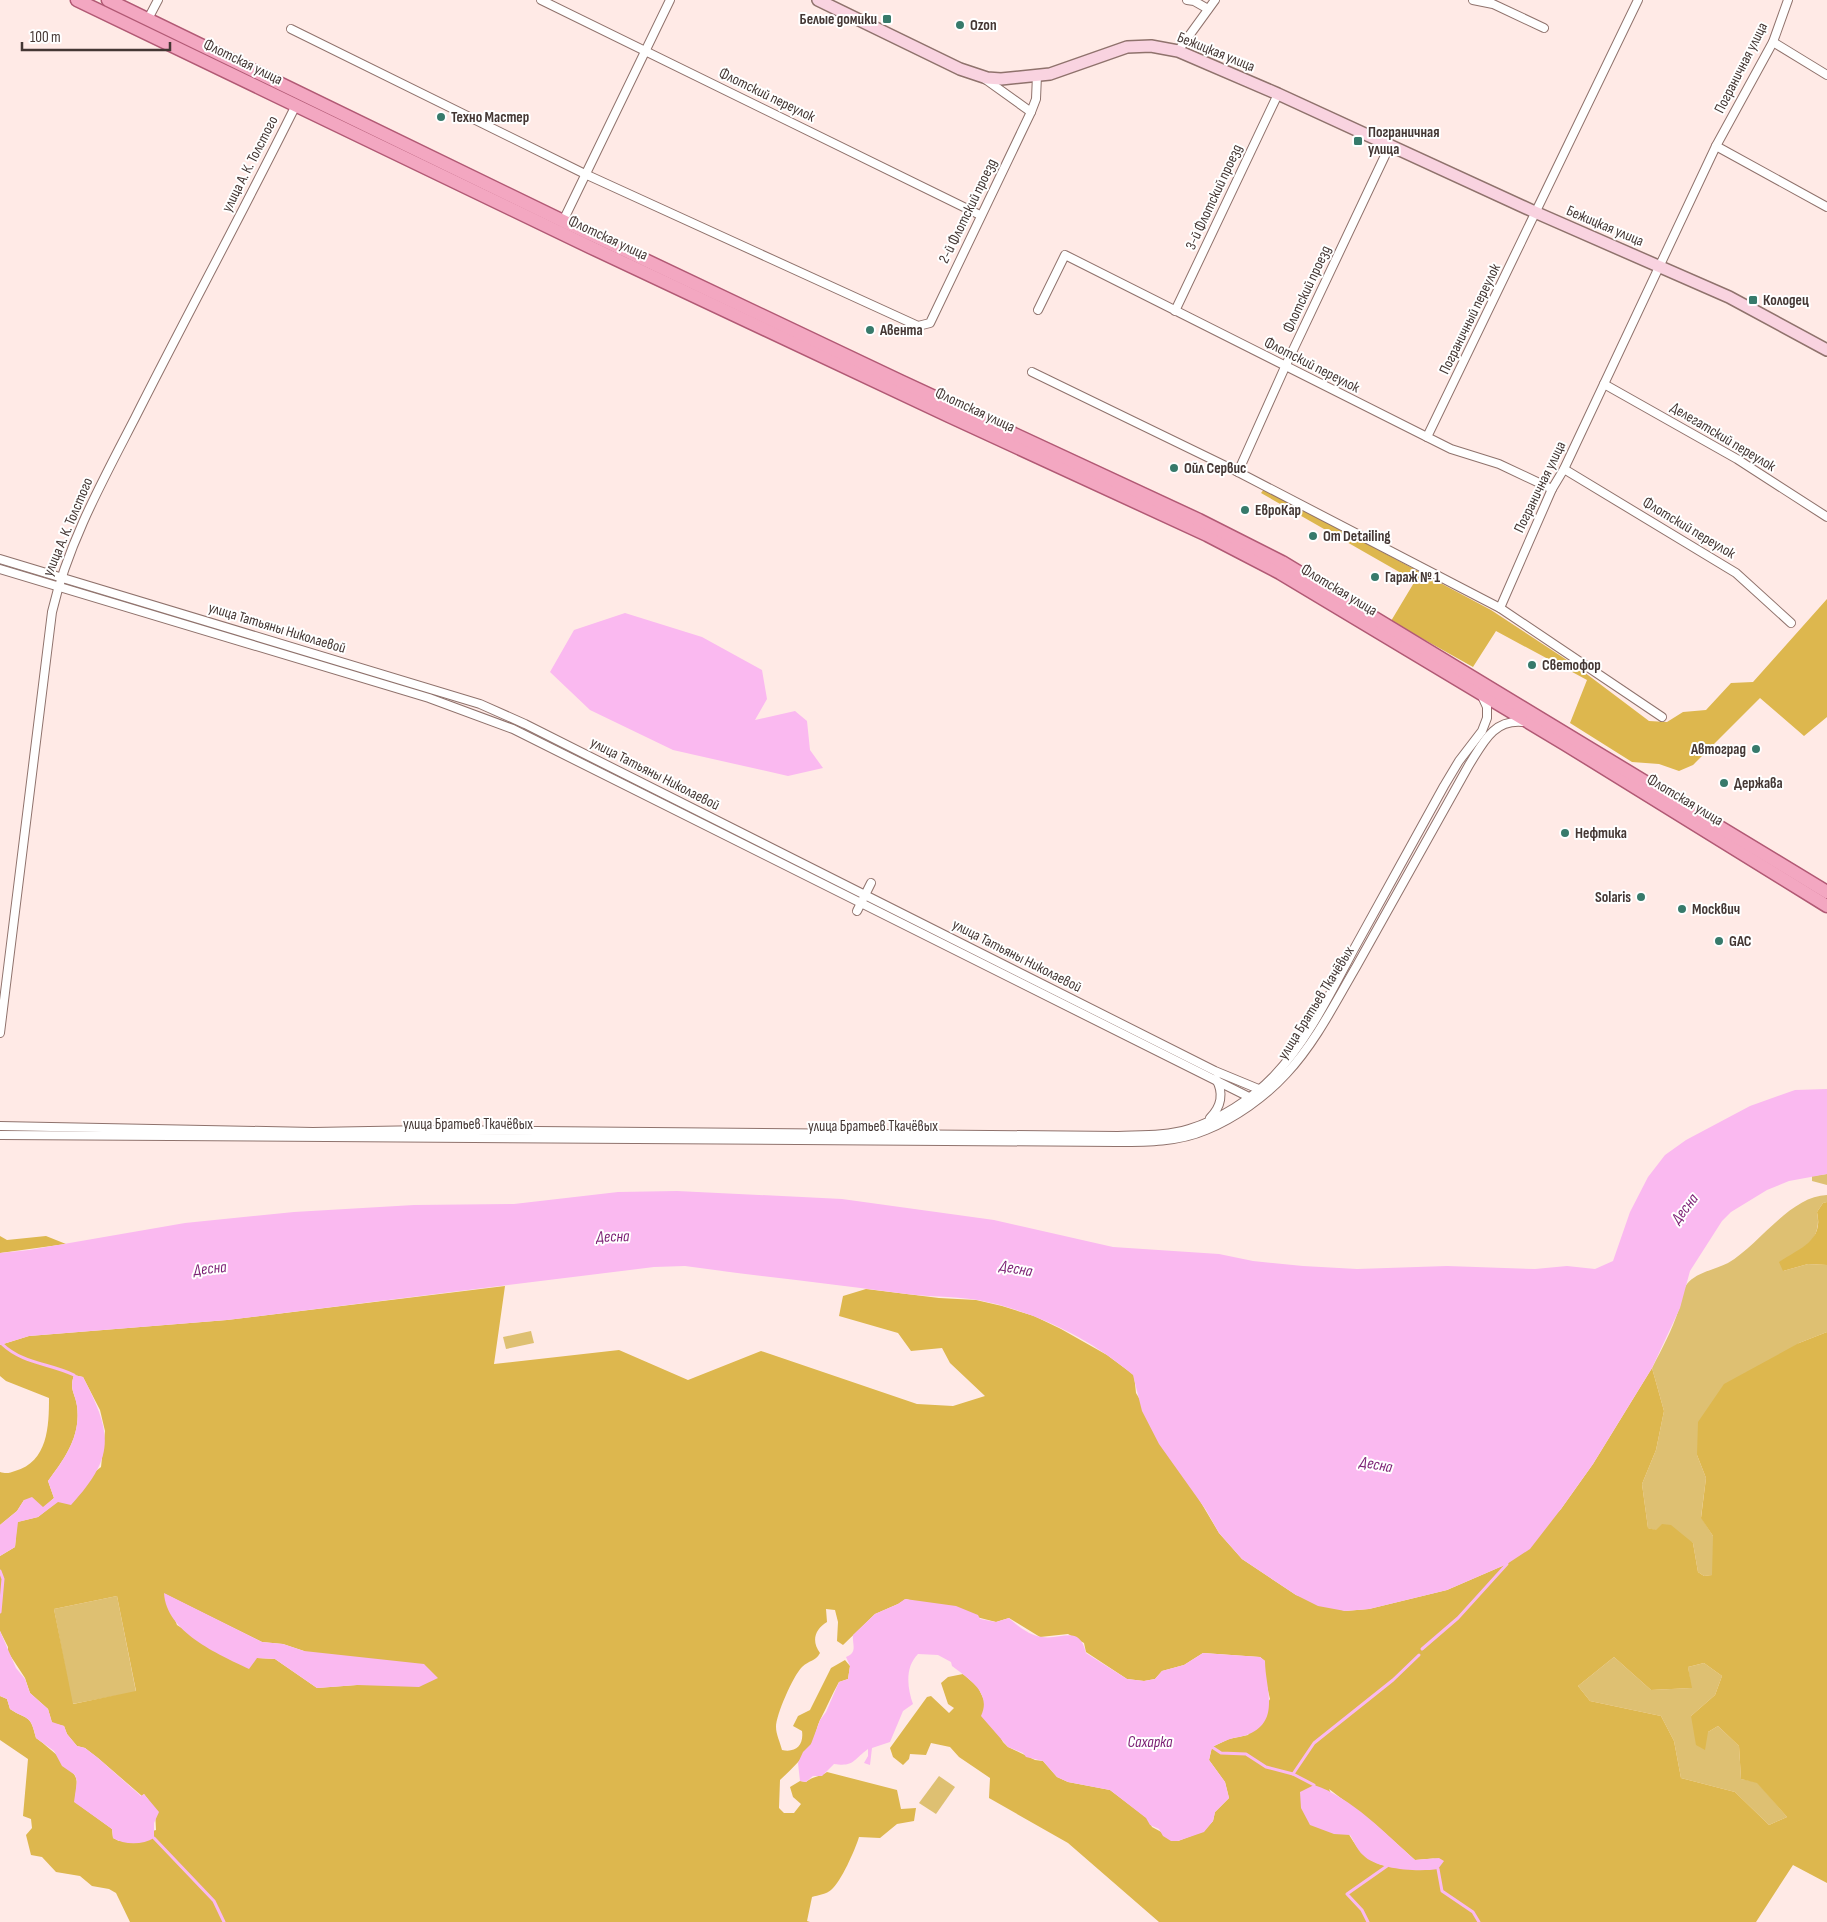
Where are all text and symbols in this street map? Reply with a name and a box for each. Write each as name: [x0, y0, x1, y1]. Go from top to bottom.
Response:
place label: Белые домики: [800, 10, 877, 29]
marker: Белые домики: [881, 13, 893, 25]
place label: Ozon: [970, 16, 997, 35]
marker: Ozon: [954, 19, 966, 31]
street label: Пограничная улица: [1710, 19, 1772, 117]
scale bar: [22, 20, 170, 52]
text: 100 m: [30, 28, 61, 47]
street label: Бежицкая улица: [1174, 28, 1258, 76]
street label: Флотская улица: [200, 35, 286, 89]
street label: Флотский переулок: [716, 63, 819, 127]
place label: Техно Мастер: [451, 108, 529, 127]
marker: Техно Мастер: [435, 111, 447, 123]
street label: улица А. К. Толстого: [218, 113, 282, 215]
place label: Пограничная улица: [1368, 123, 1439, 159]
marker: Пограничная улица: [1352, 135, 1364, 147]
street label: 3-й Флотский проезд: [1181, 141, 1247, 253]
street label: 2-й Флотский проезд: [934, 156, 1002, 266]
street label: Бежицкая улица: [1563, 201, 1647, 251]
street label: Флотская улица: [565, 211, 651, 265]
street label: Флотский проезд: [1279, 242, 1335, 336]
street label: Пограничный переулок: [1435, 260, 1505, 378]
place label: Колодец: [1763, 291, 1809, 310]
marker: Колодец: [1747, 294, 1759, 306]
place label: Авента: [879, 321, 923, 340]
marker: Авента: [864, 324, 876, 336]
street label: Флотский переулок: [1261, 333, 1363, 397]
street label: Флотская улица: [932, 383, 1018, 437]
street label: Делегатский переулок: [1667, 398, 1779, 476]
street label: Пограничная улица: [1510, 438, 1570, 536]
place label: Ойл Сервис: [1184, 459, 1246, 478]
marker: Ойл Сервис: [1168, 462, 1180, 474]
street label: улица А. К. Толстого: [39, 475, 97, 579]
street label: Флотский переулок: [1639, 493, 1739, 563]
place label: ЕвроКар: [1255, 501, 1301, 520]
marker: ЕвроКар: [1239, 504, 1251, 516]
place label: Om Detailing: [1323, 527, 1391, 546]
marker: Om Detailing: [1307, 530, 1319, 542]
street label: Флотская улица: [1297, 560, 1381, 620]
place label: Гараж № 1: [1385, 568, 1440, 587]
marker: Гараж № 1: [1369, 571, 1381, 583]
street label: улица Татьяны Николаевой: [206, 598, 348, 658]
place label: Светофор: [1542, 656, 1601, 675]
marker: Светофор: [1526, 659, 1538, 671]
street label: улица Татьяны Николаевой: [587, 733, 723, 815]
place label: Автоград: [1690, 740, 1746, 759]
marker: Автоград: [1750, 743, 1762, 755]
street label: Флотская улица: [1643, 770, 1727, 830]
place label: Держава: [1734, 774, 1783, 793]
marker: Держава: [1718, 777, 1730, 789]
place label: Нефтика: [1575, 824, 1627, 843]
marker: Нефтика: [1559, 827, 1571, 839]
place label: Solaris: [1595, 888, 1631, 907]
marker: Solaris: [1635, 891, 1647, 903]
place label: Москвич: [1692, 900, 1740, 919]
marker: Москвич: [1676, 903, 1688, 915]
street label: улица Татьяны Николаевой: [949, 915, 1085, 997]
place label: GAC: [1729, 932, 1752, 951]
marker: GAC: [1713, 935, 1725, 947]
street label: улица Братьев Ткачёвых: [1274, 943, 1359, 1063]
street label: улица Братьев Ткачёвых: [403, 1115, 533, 1134]
street label: улица Братьев Ткачёвых: [808, 1117, 938, 1136]
water label: Десна: [1667, 1190, 1703, 1229]
water label: Десна: [595, 1227, 630, 1247]
water label: Десна: [997, 1256, 1035, 1282]
water label: Десна: [192, 1258, 228, 1280]
water label: Десна: [1357, 1453, 1394, 1477]
water label: Сахарка: [1128, 1733, 1173, 1752]

